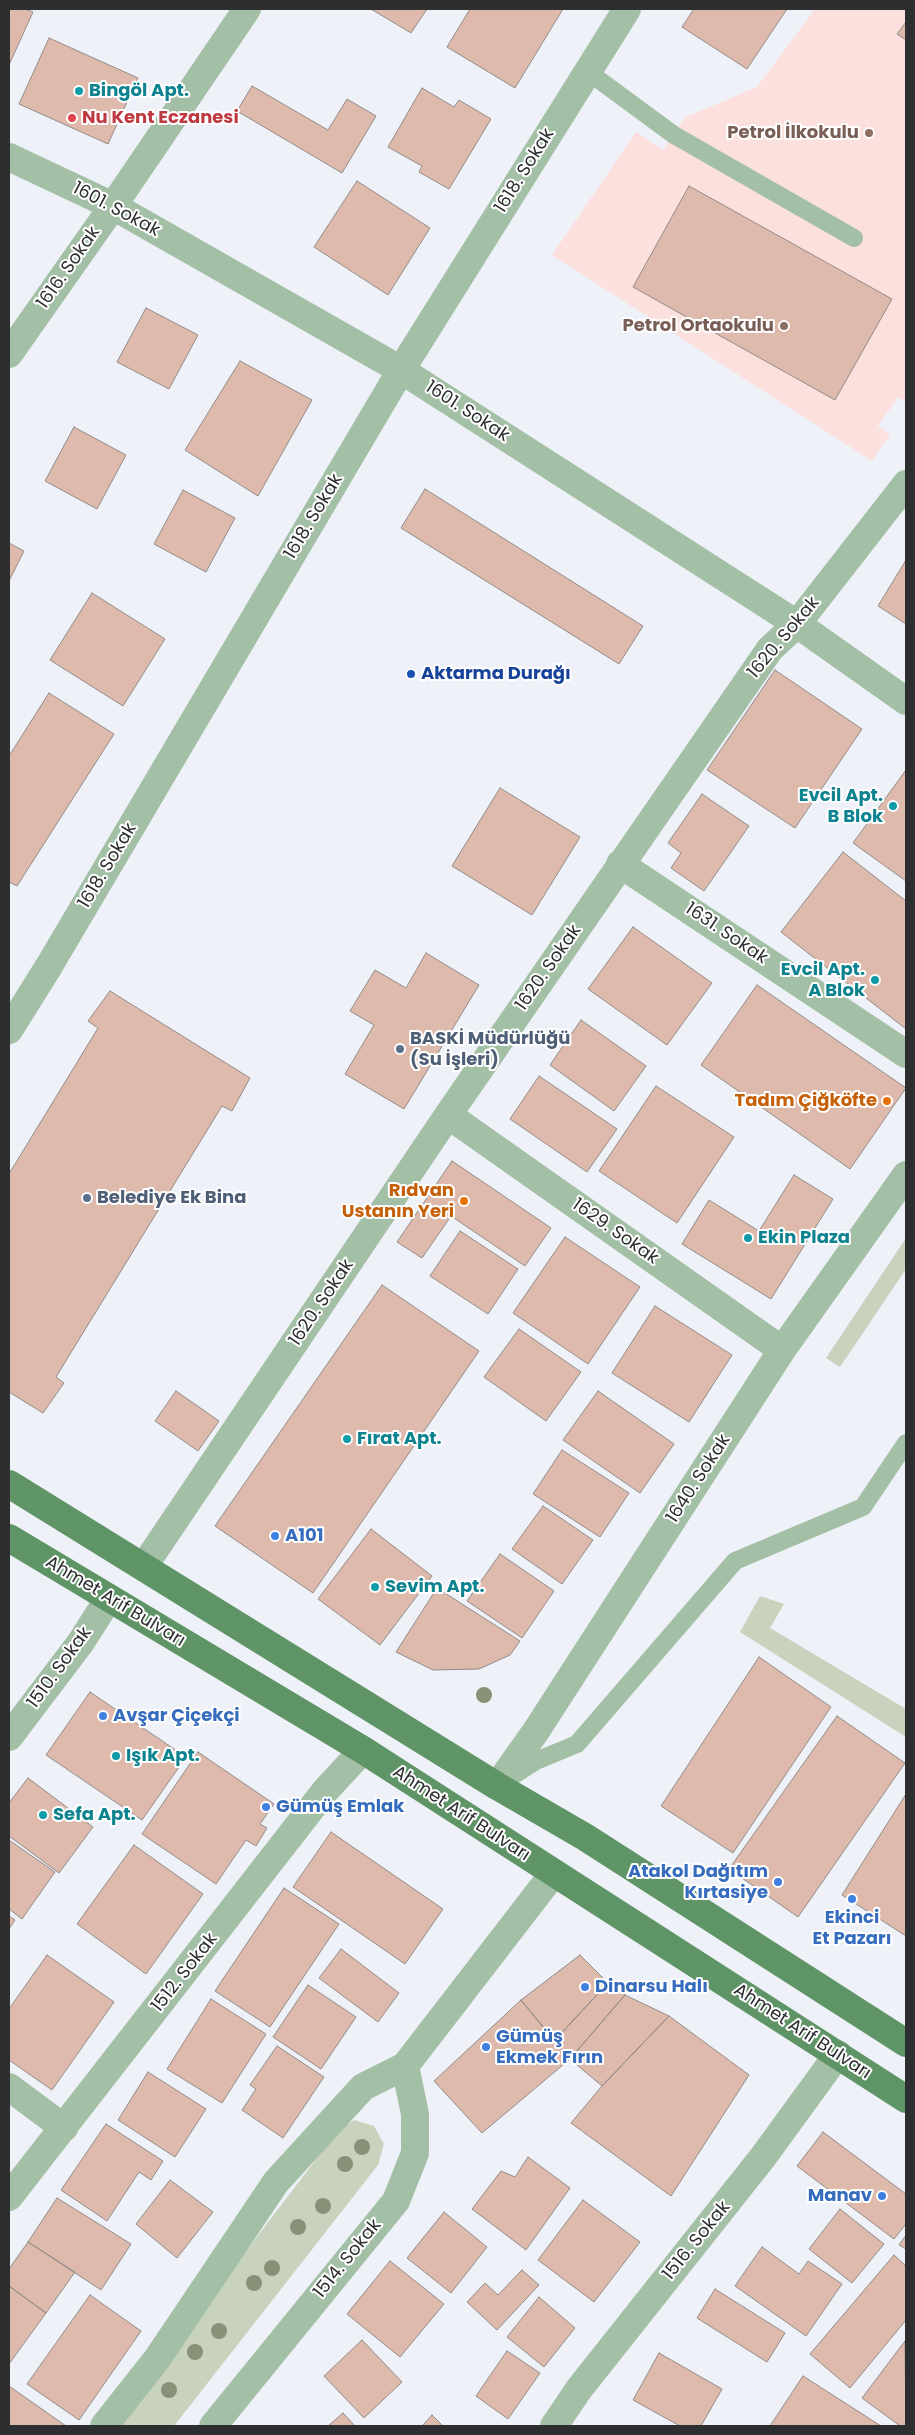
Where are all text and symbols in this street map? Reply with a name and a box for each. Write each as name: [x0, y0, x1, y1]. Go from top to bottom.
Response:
place label: Bingöl Apt.: [89, 80, 189, 102]
marker: Bingöl Apt.: [73, 85, 85, 97]
place label: Nu Kent Eczanesi: [82, 107, 239, 129]
marker: Nu Kent Eczanesi: [66, 112, 78, 124]
place label: Petrol İlkokulu: [727, 122, 859, 144]
street label: 1618. Sokak: [490, 125, 560, 217]
marker: Petrol İlkokulu: [863, 127, 875, 139]
street label: 1601. Sokak: [69, 178, 163, 242]
street label: 1616. Sokak: [33, 223, 105, 313]
place label: Petrol Ortaokulu: [623, 315, 774, 337]
marker: Petrol Ortaokulu: [778, 320, 790, 332]
street label: 1601. Sokak: [421, 377, 513, 447]
street label: 1618. Sokak: [280, 470, 348, 564]
street label: 1620. Sokak: [744, 593, 824, 683]
place label: Aktarma Durağı: [421, 663, 571, 685]
marker: Aktarma Durağı: [405, 668, 417, 680]
place label: Evcil Apt. B Blok: [799, 785, 883, 828]
marker: Evcil Apt. B Blok: [887, 800, 899, 812]
street label: 1618. Sokak: [74, 819, 142, 913]
street label: 1631. Sokak: [681, 899, 771, 969]
street label: 1620. Sokak: [511, 921, 587, 1015]
place label: Evcil Apt. A Blok: [781, 959, 865, 1002]
marker: Evcil Apt. A Blok: [869, 974, 881, 986]
place label: BASKİ Müdürlüğü (Su İşleri): [410, 1028, 570, 1070]
marker: BASKİ Müdürlüğü (Su İşleri): [394, 1043, 406, 1055]
place label: Tadım Çiğköfte: [735, 1090, 877, 1112]
marker: Tadım Çiğköfte: [881, 1095, 893, 1107]
place label: Rıdvan Ustanın Yeri: [342, 1180, 454, 1222]
place label: Belediye Ek Bina: [97, 1187, 246, 1209]
marker: Belediye Ek Bina: [81, 1192, 93, 1204]
street label: 1629. Sokak: [568, 1194, 662, 1270]
marker: Rıdvan Ustanın Yeri: [458, 1195, 470, 1207]
place label: Ekin Plaza: [758, 1227, 850, 1249]
marker: Ekin Plaza: [742, 1232, 754, 1244]
street label: 1620. Sokak: [285, 1255, 359, 1351]
place label: Fırat Apt.: [357, 1428, 442, 1450]
street label: 1640. Sokak: [662, 1431, 736, 1527]
marker: Fırat Apt.: [341, 1433, 353, 1445]
place label: A101: [285, 1525, 324, 1547]
marker: A101: [269, 1530, 281, 1542]
street label: Ahmet Arif Bulvarı: [41, 1552, 189, 1652]
place label: Sevim Apt.: [385, 1576, 484, 1598]
marker: Sevim Apt.: [369, 1581, 381, 1593]
street label: 1510. Sokak: [23, 1623, 97, 1713]
place label: Avşar Çiçekçi: [113, 1705, 240, 1727]
marker: Avşar Çiçekçi: [97, 1710, 109, 1722]
place label: Işık Apt.: [126, 1745, 200, 1767]
marker: Işık Apt.: [110, 1750, 122, 1762]
street label: Ahmet Arif Bulvarı: [388, 1762, 534, 1866]
place label: Gümüş Emlak: [276, 1796, 404, 1818]
marker: Gümüş Emlak: [260, 1801, 272, 1813]
place label: Sefa Apt.: [53, 1804, 136, 1826]
marker: Sefa Apt.: [37, 1809, 49, 1821]
place label: Atakol Dağıtım Kırtasiye: [628, 1861, 768, 1904]
marker: Atakol Dağıtım Kırtasiye: [772, 1876, 784, 1888]
marker: Ekinci Et Pazarı: [846, 1893, 858, 1905]
place label: Ekinci Et Pazarı: [813, 1907, 891, 1950]
street label: 1512. Sokak: [147, 1929, 223, 2017]
place label: Dinarsu Halı: [595, 1976, 708, 1998]
street label: Ahmet Arif Bulvarı: [729, 1980, 875, 2084]
marker: Dinarsu Halı: [579, 1981, 591, 1993]
place label: Gümüş Ekmek Fırın: [496, 2026, 603, 2068]
marker: Gümüş Ekmek Fırın: [480, 2041, 492, 2053]
place label: Manav: [808, 2185, 872, 2207]
marker: Manav: [876, 2190, 888, 2202]
street label: 1516. Sokak: [659, 2197, 735, 2285]
street label: 1514. Sokak: [310, 2215, 386, 2303]

